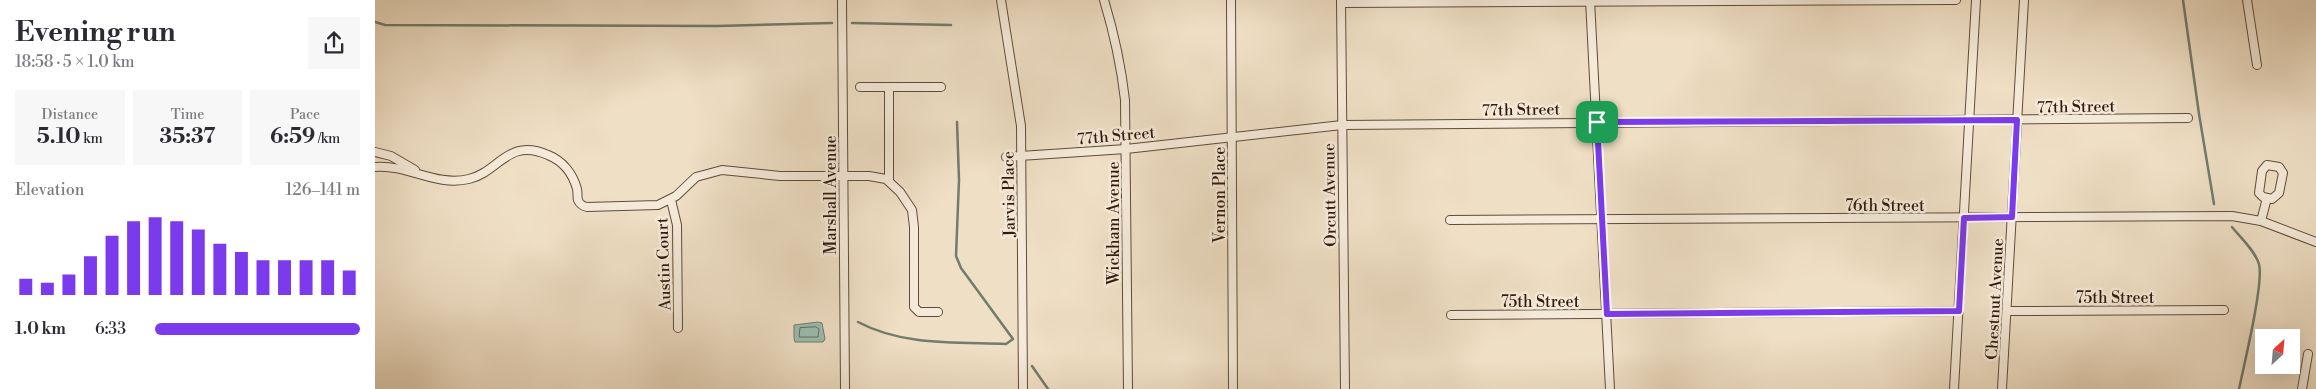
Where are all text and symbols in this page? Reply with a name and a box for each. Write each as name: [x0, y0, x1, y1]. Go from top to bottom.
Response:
text: Evening run: [15, 15, 176, 50]
button: share: [308, 17, 360, 69]
text: 18:58 · 5 × 1.0 km: [15, 52, 135, 72]
street label: 77th Street: [2037, 96, 2116, 118]
street label: 77th Street: [1482, 99, 1561, 121]
pin: [1576, 101, 1618, 143]
text: Distance: [42, 106, 98, 124]
text: Time: [171, 106, 204, 124]
text: Pace: [290, 106, 320, 124]
icon: arrive: [1583, 108, 1611, 136]
street label: 77th Street: [1076, 123, 1156, 149]
text: 5.10: [37, 124, 80, 150]
text: 35:37: [160, 124, 215, 150]
text: 6:59: [270, 124, 315, 150]
text: km: [80, 130, 103, 148]
text: /km: [315, 130, 340, 148]
street label: Marshall Avenue: [821, 135, 841, 255]
street label: Orcutt Avenue: [1319, 143, 1341, 247]
street label: Vernon Place: [1210, 147, 1230, 244]
street label: Jarvis Place: [998, 151, 1020, 238]
street label: Wickham Avenue: [1104, 161, 1124, 286]
text: Elevation: [15, 180, 84, 200]
text: 126–141 m: [285, 180, 360, 200]
street label: 76th Street: [1845, 196, 1925, 216]
street label: Austin Court: [652, 217, 676, 312]
street label: Chestnut Avenue: [1982, 238, 2008, 360]
street label: 75th Street: [2076, 288, 2155, 308]
street label: 75th Street: [1501, 292, 1580, 312]
text: 1.0 km: [15, 319, 66, 339]
text: 6:33: [95, 319, 126, 339]
north arrow: [2255, 329, 2300, 374]
map controls: [2255, 329, 2300, 374]

